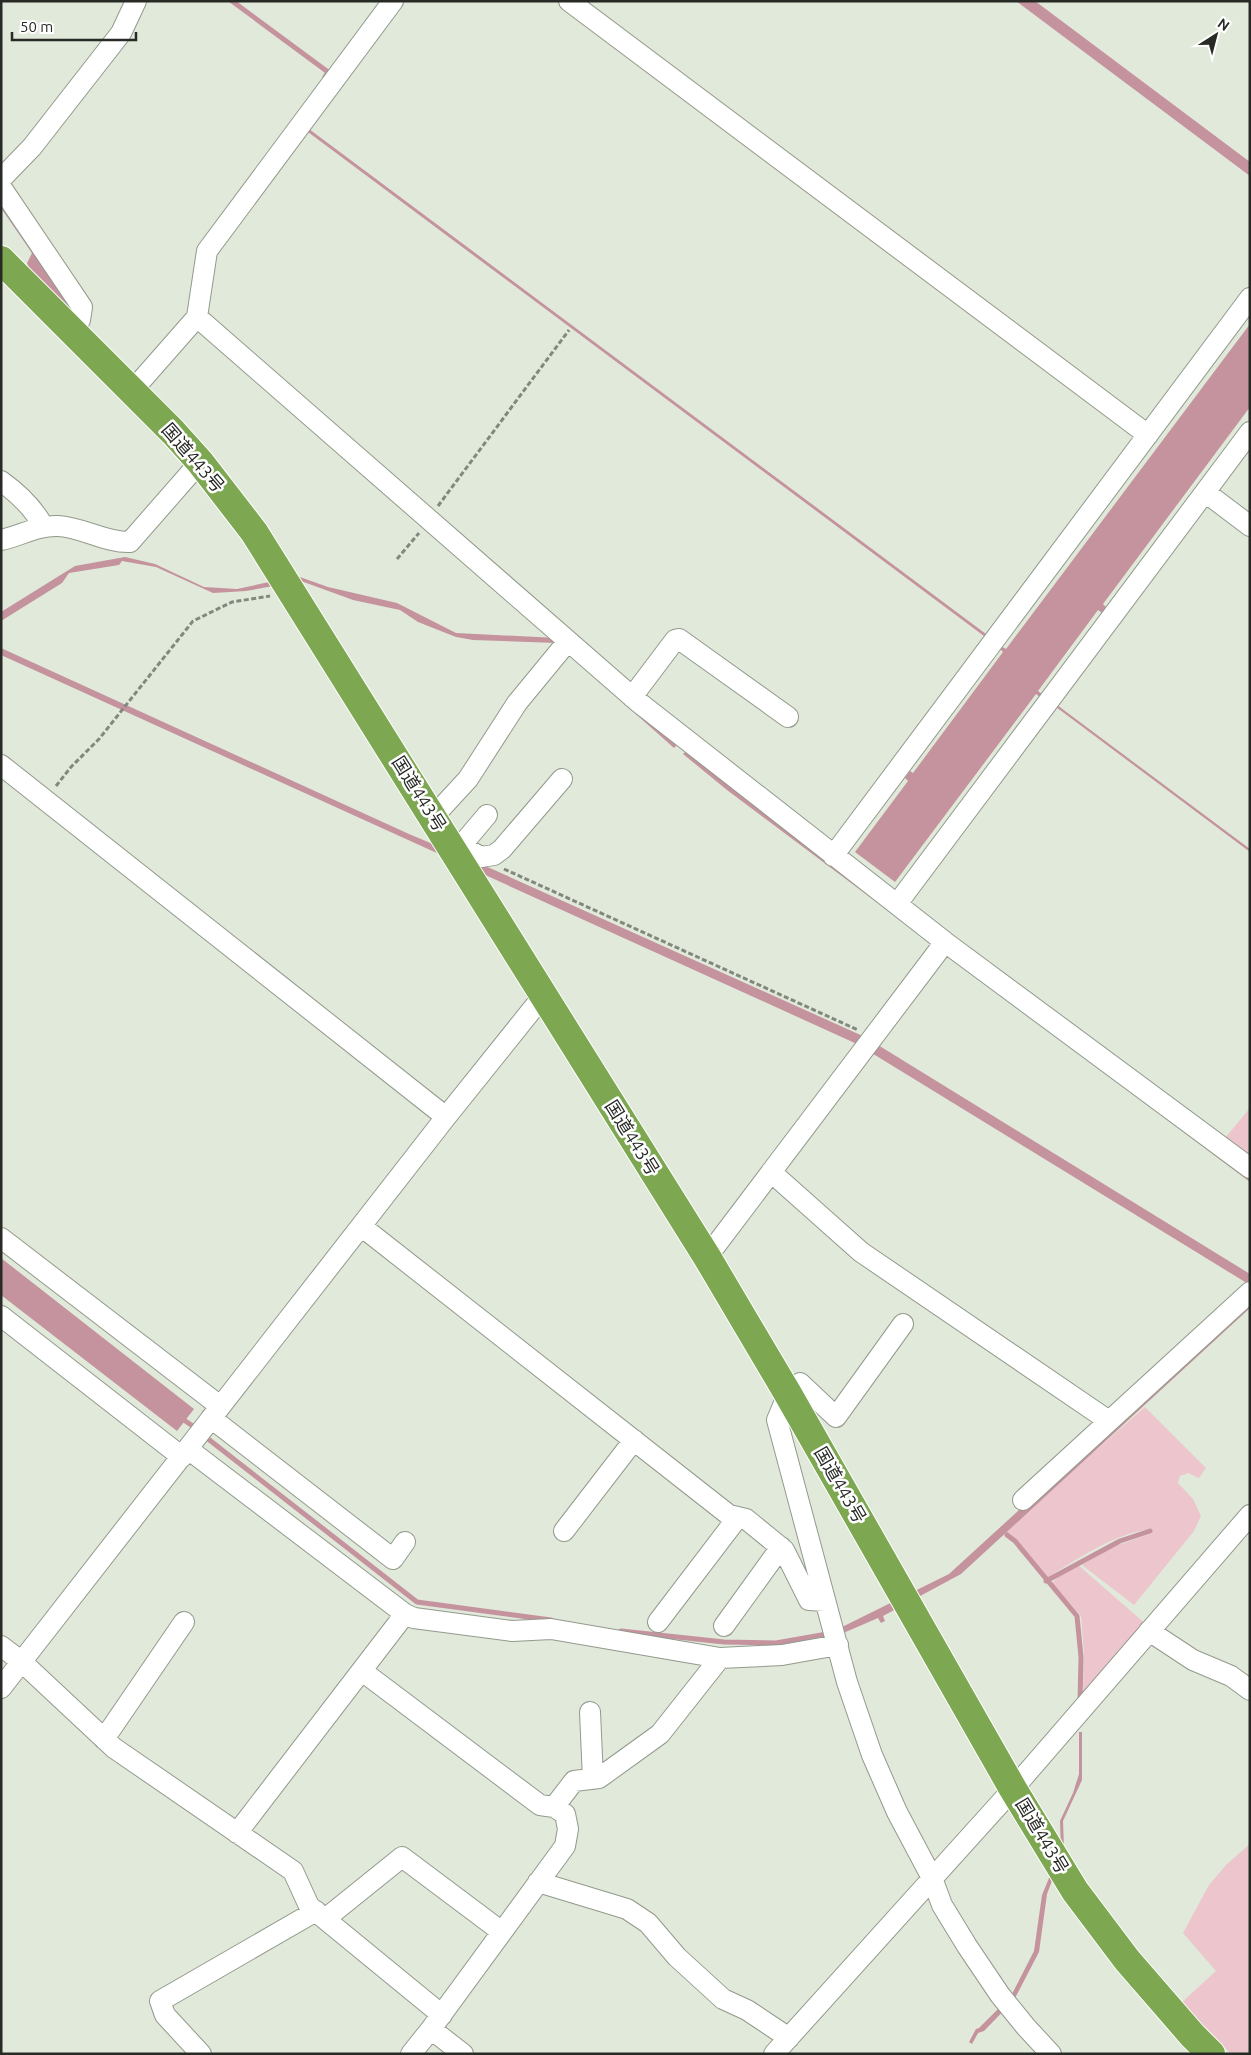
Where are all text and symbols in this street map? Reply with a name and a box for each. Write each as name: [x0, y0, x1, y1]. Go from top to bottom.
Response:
scale bar: [12, 10, 136, 42]
north arrow: [1191, 10, 1241, 60]
text: N: [1215, 15, 1233, 34]
text: 50 m: [20, 18, 53, 35]
street label: 国道443号: [158, 419, 229, 496]
street label: 国道443号: [389, 752, 451, 835]
street label: 国道443号: [602, 1096, 664, 1179]
street label: 国道443号: [811, 1443, 871, 1526]
street label: 国道443号: [1013, 1794, 1073, 1877]

